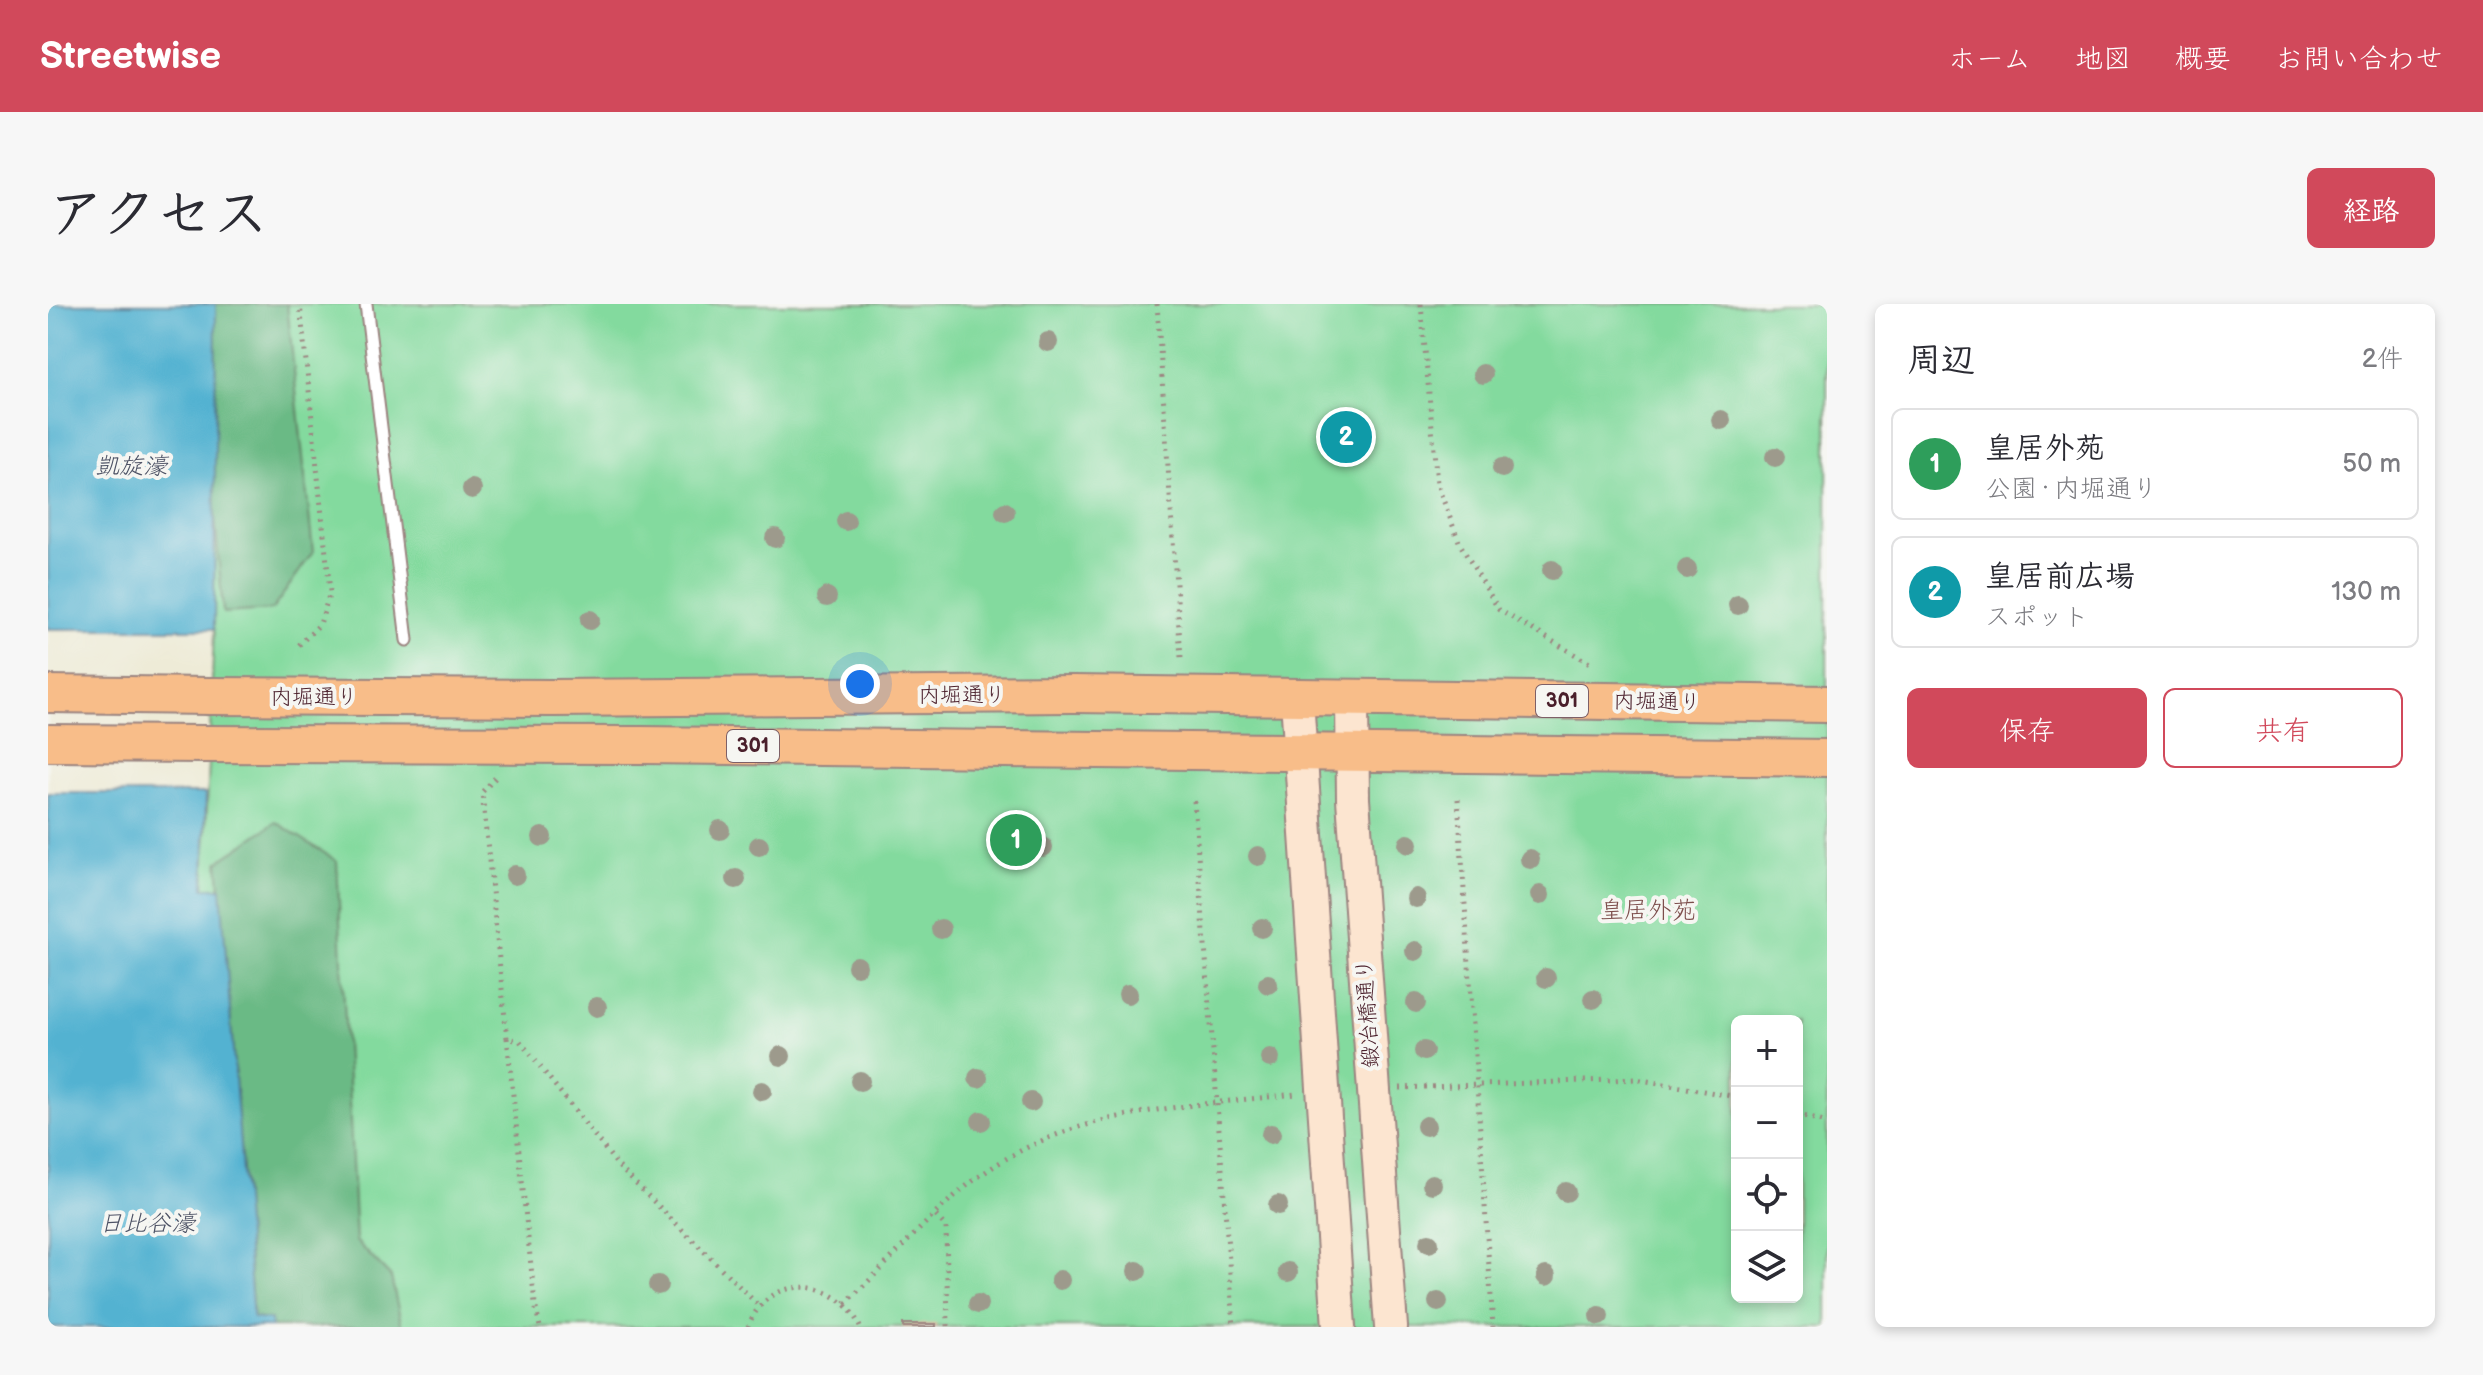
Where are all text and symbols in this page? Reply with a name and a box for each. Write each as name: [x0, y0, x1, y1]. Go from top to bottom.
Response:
text: Streetwise: [40, 34, 221, 79]
text: ホーム: [1948, 43, 2031, 76]
text: 地図: [2075, 43, 2131, 76]
text: 概要: [2175, 43, 2231, 76]
text: お問い合わせ: [2275, 43, 2443, 76]
button: 経路: [2307, 168, 2435, 248]
text: アクセス: [48, 182, 269, 249]
text: 周辺: [1907, 340, 1975, 381]
text: 2件: [2362, 344, 2403, 375]
pin: 2: [1320, 407, 1372, 467]
text: 皇居外苑: [1985, 431, 2105, 467]
text: 1: [1930, 449, 1940, 480]
text: 50 m: [2342, 449, 2401, 480]
water label: 凱旋濠: [95, 452, 170, 481]
text: 公園 · 内堀通り: [1985, 474, 2158, 505]
text: 皇居前広場: [1985, 559, 2135, 595]
text: 2: [1927, 577, 1943, 608]
text: 130 m: [2331, 577, 2401, 608]
text: スポット: [1985, 602, 2089, 633]
your location: [840, 664, 880, 704]
street label: 内堀通り: [918, 682, 1006, 709]
street label: 内堀通り: [270, 684, 358, 711]
road number: 301: [1536, 685, 1588, 717]
street label: 内堀通り: [1613, 688, 1701, 716]
button: 保存: [1907, 688, 2147, 768]
button: 共有: [2163, 688, 2403, 768]
road number: 301: [727, 730, 779, 762]
pin: 1: [990, 810, 1042, 870]
district label: 皇居外苑: [1600, 896, 1696, 925]
street label: 鍛冶橋通り: [1351, 957, 1385, 1069]
map controls: [1731, 1015, 1803, 1303]
button: +: [1731, 1015, 1803, 1087]
button: −: [1731, 1087, 1803, 1159]
button: locate: [1731, 1159, 1803, 1231]
water label: 日比谷濠: [99, 1209, 198, 1238]
button: layers: [1731, 1231, 1803, 1303]

